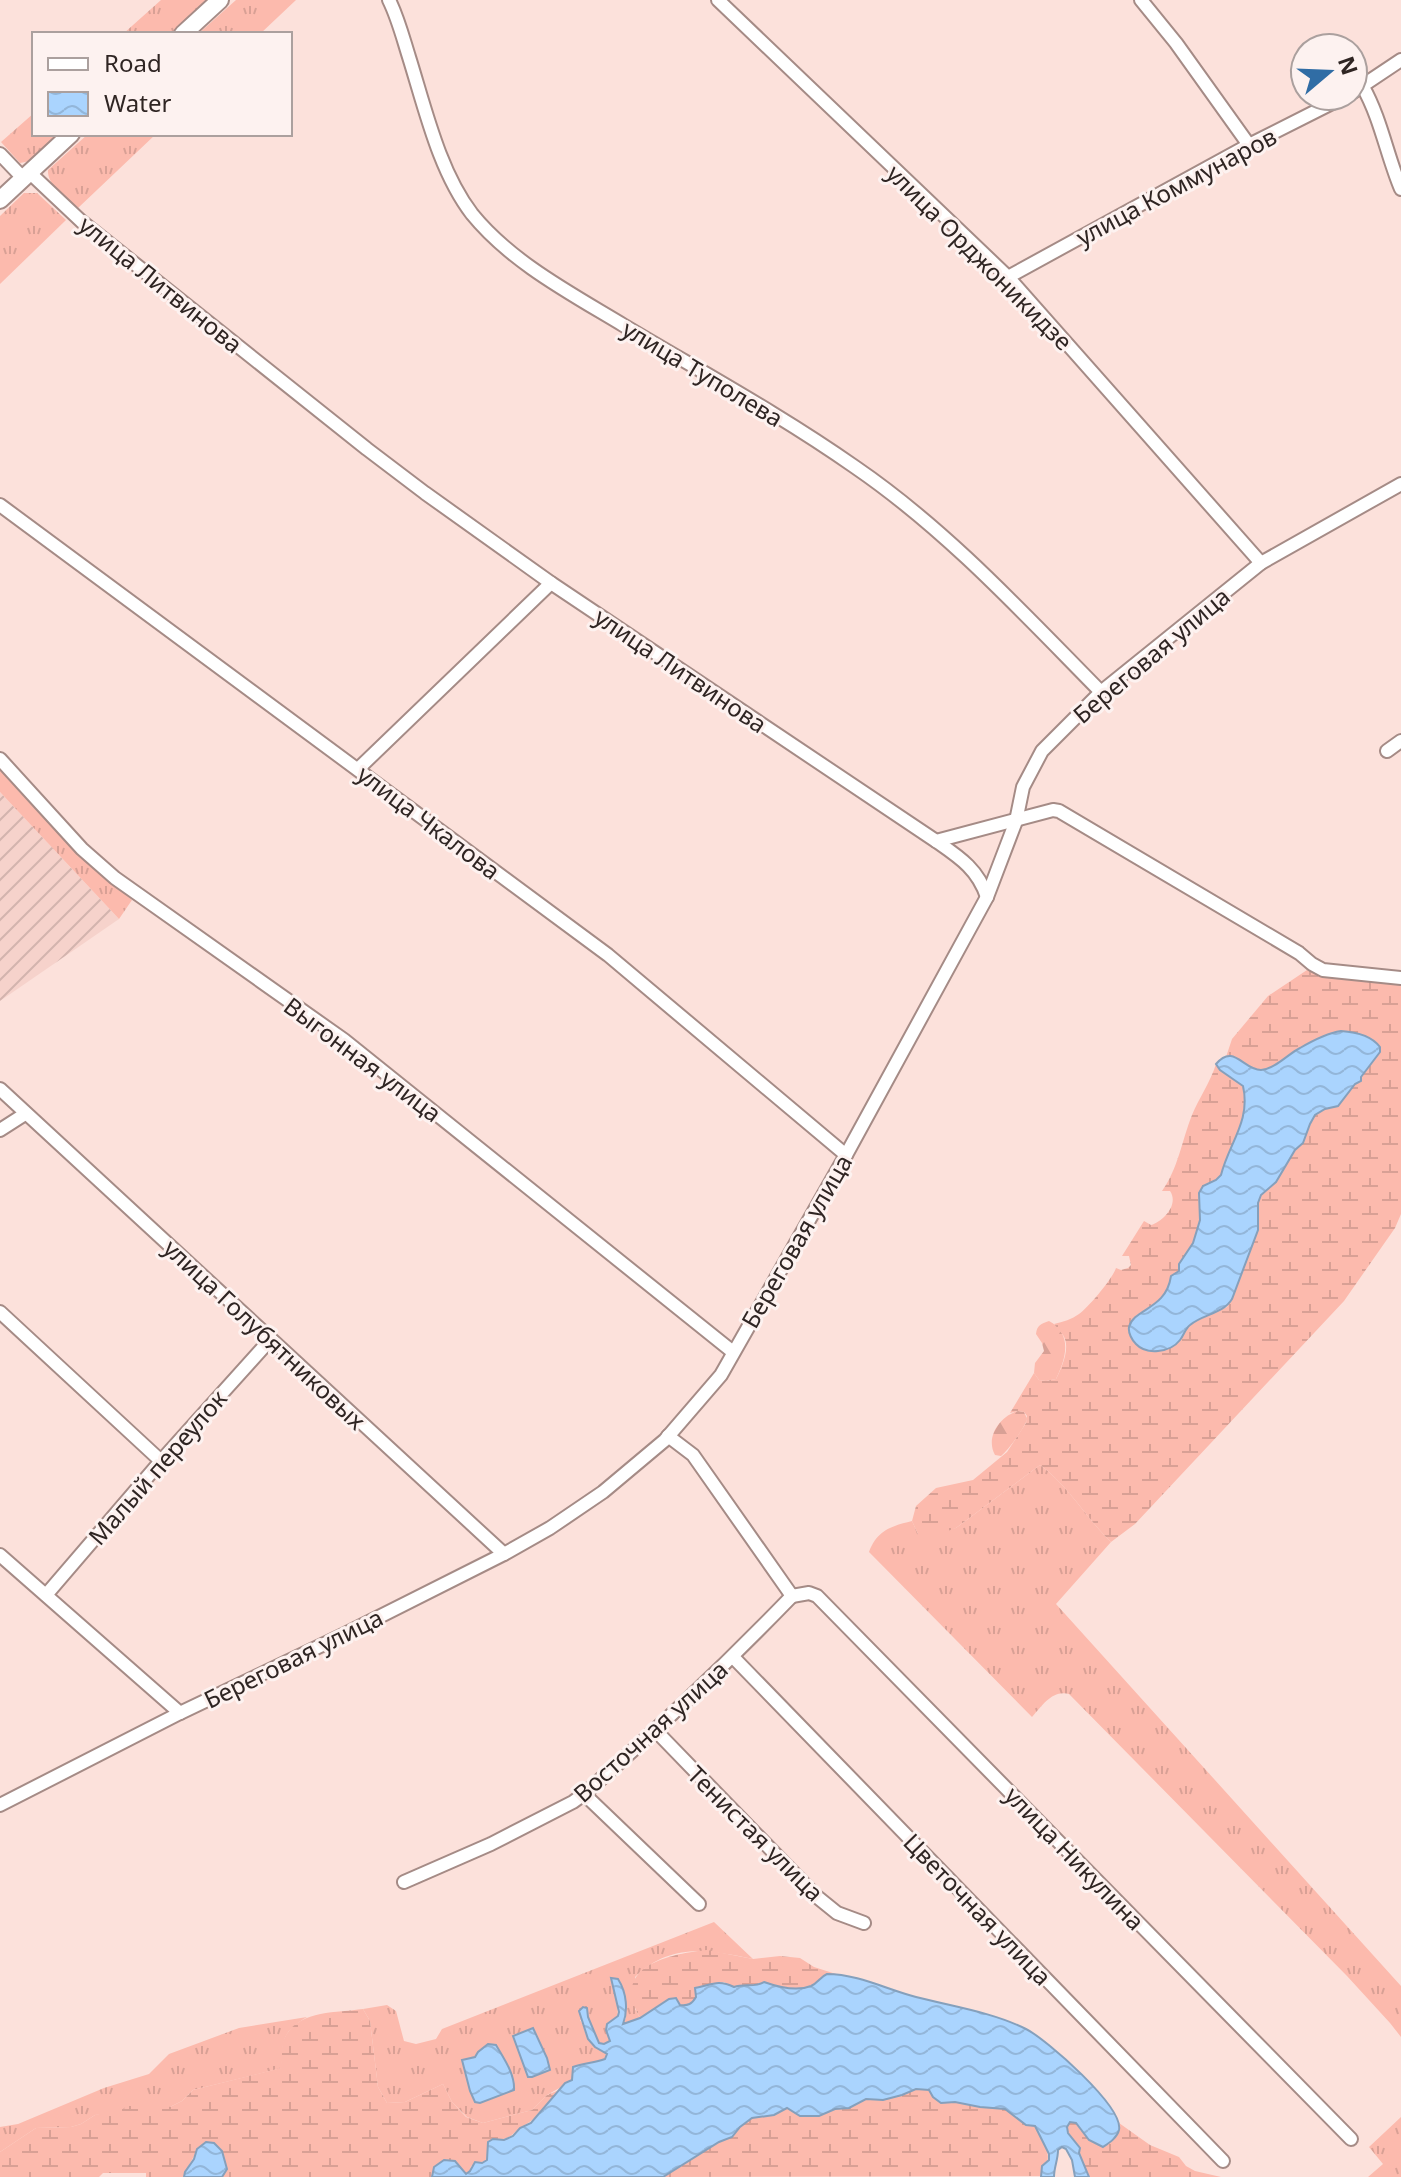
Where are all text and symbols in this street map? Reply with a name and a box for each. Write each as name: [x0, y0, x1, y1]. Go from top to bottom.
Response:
legend: [32, 32, 292, 136]
north arrow: [1289, 32, 1369, 112]
text: Road: [104, 46, 162, 79]
text: N: [1332, 52, 1366, 79]
text: Water: [104, 86, 172, 119]
street label: улица Коммунаров: [1070, 119, 1282, 253]
street label: улица Орджоникидзе: [880, 157, 1080, 357]
street label: улица Литвинова: [72, 208, 250, 360]
street label: улица Туполева: [616, 312, 790, 434]
street label: Береговая улица: [1066, 580, 1236, 730]
street label: улица Литвинова: [588, 600, 774, 740]
street label: улица Чкалова: [351, 757, 507, 887]
street label: Выгонная улица: [277, 989, 449, 1129]
street label: Береговая улица: [733, 1148, 859, 1334]
street label: улица Голубятниковых: [157, 1231, 374, 1437]
street label: Малый переулок: [80, 1382, 234, 1552]
street label: Береговая улица: [198, 1600, 388, 1716]
street label: Восточная улица: [566, 1653, 734, 1809]
street label: Тенистая улица: [681, 1758, 831, 1908]
street label: улица Никулина: [998, 1779, 1152, 1937]
street label: Цветочная улица: [897, 1826, 1059, 1992]

